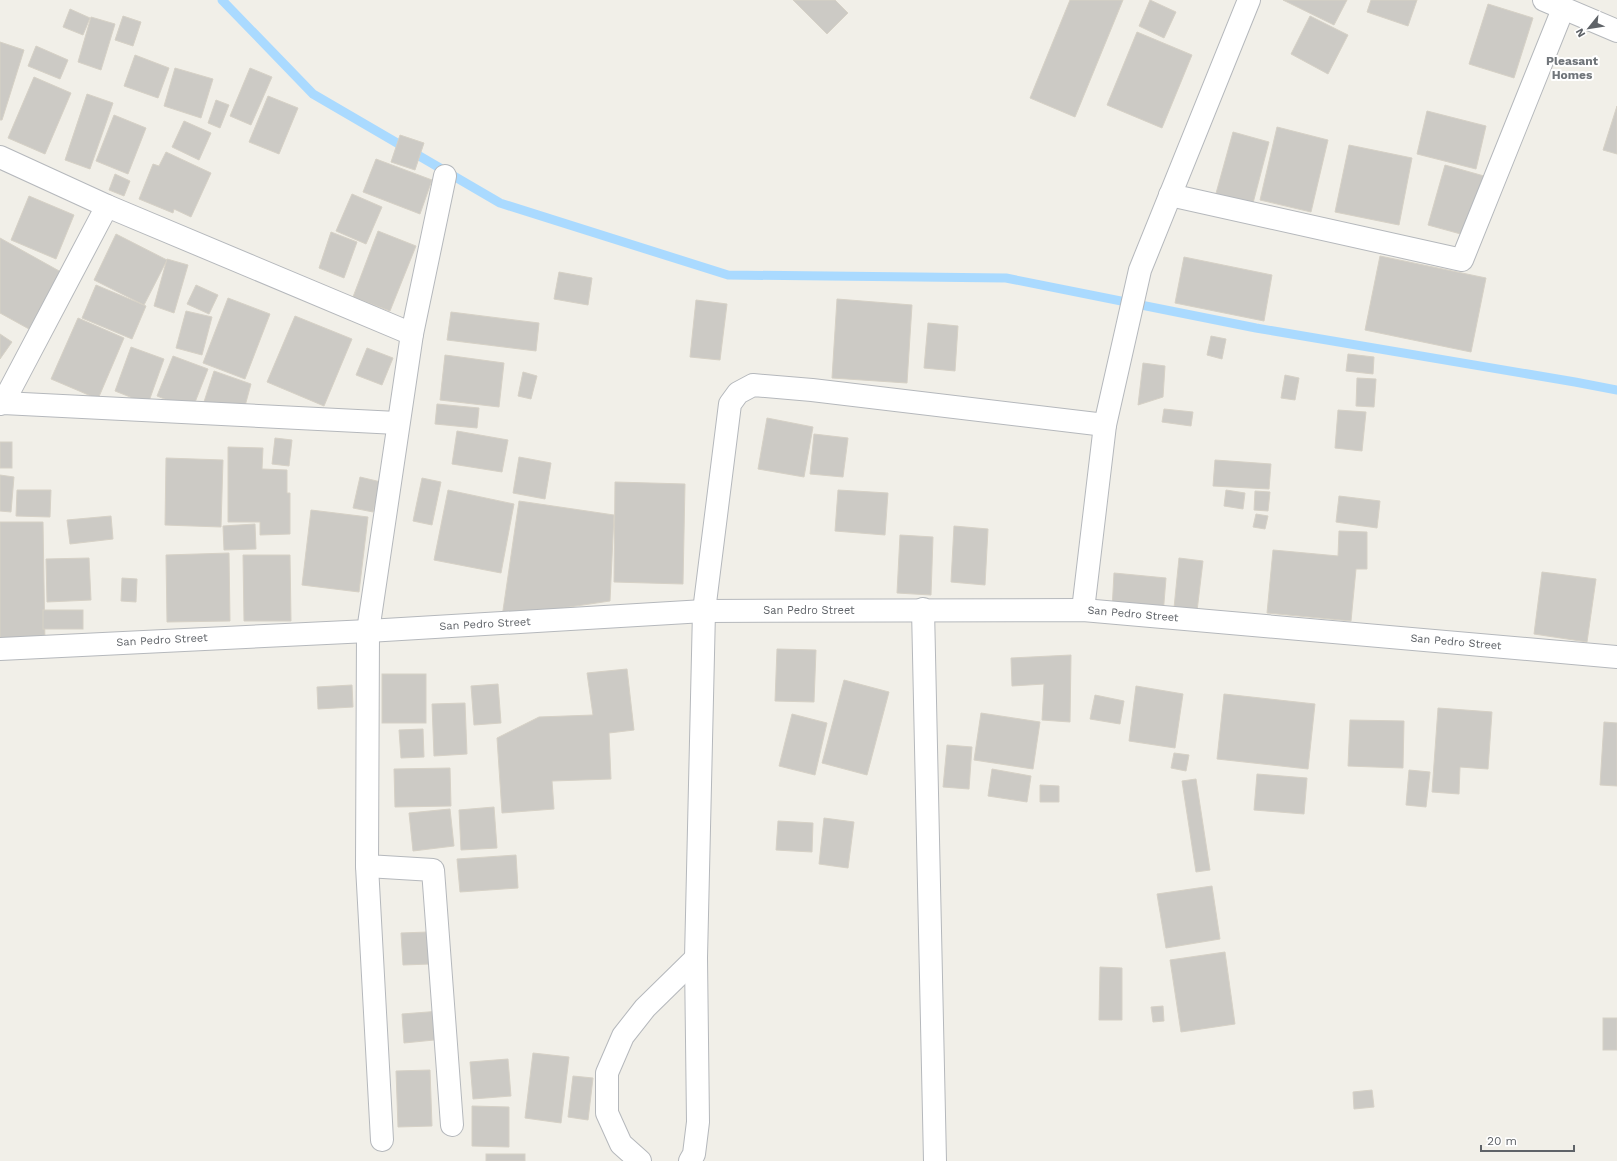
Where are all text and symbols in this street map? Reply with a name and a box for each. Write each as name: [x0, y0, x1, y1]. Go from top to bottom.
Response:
north arrow: [1569, 8, 1609, 48]
text: N: [1573, 26, 1588, 40]
district label: Pleasant Homes: [1546, 54, 1599, 82]
street label: San Pedro Street: [763, 604, 855, 617]
street label: San Pedro Street: [1087, 604, 1179, 624]
street label: San Pedro Street: [439, 615, 531, 633]
street label: San Pedro Street: [116, 631, 208, 649]
street label: San Pedro Street: [1410, 632, 1502, 652]
scale bar: [1481, 1127, 1574, 1153]
text: 20 m: [1487, 1134, 1517, 1148]

